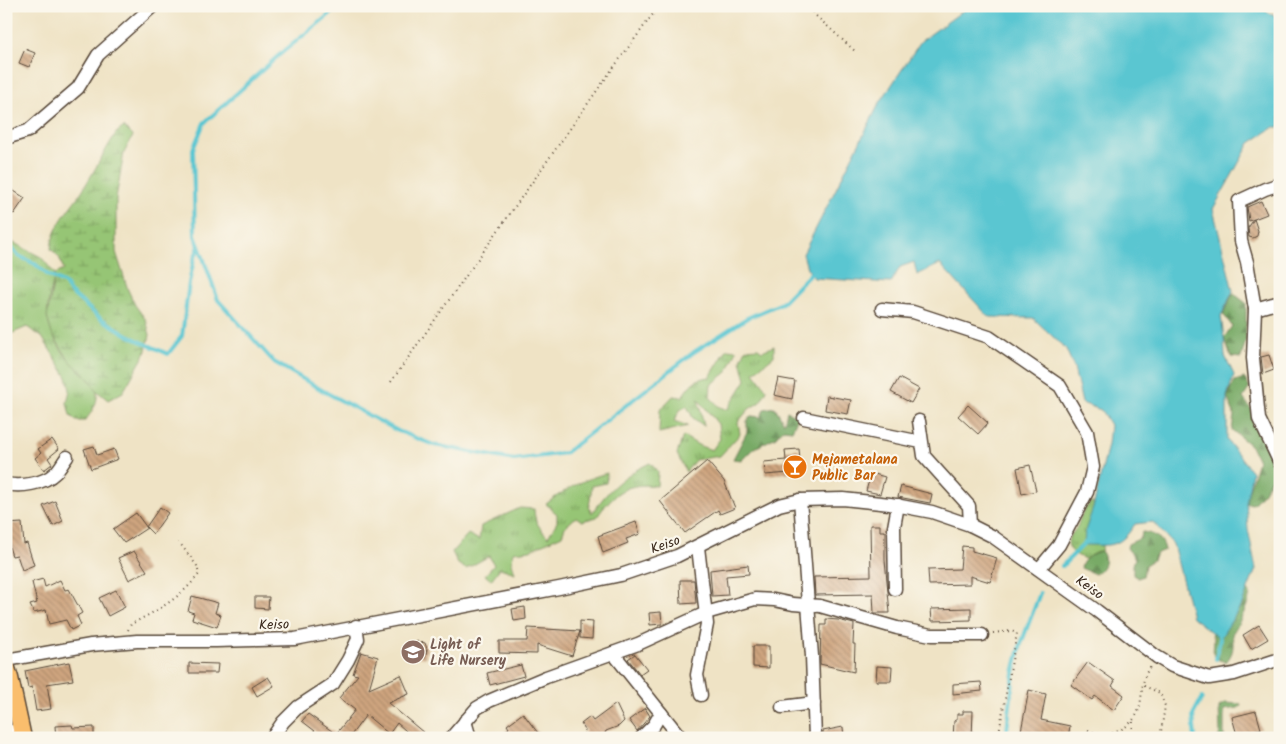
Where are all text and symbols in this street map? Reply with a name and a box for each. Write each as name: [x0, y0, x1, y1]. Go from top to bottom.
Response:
place label: Mejametalana Public Bar: [812, 449, 898, 487]
bar icon: Mejametalana Public Bar: [782, 454, 808, 480]
street label: Keiso: [647, 529, 683, 560]
street label: Keiso: [1071, 570, 1108, 606]
street label: Keiso: [259, 613, 290, 637]
place label: Light of Life Nursery: [430, 634, 507, 672]
school or university icon: Light of Life Nursery: [400, 639, 426, 665]

